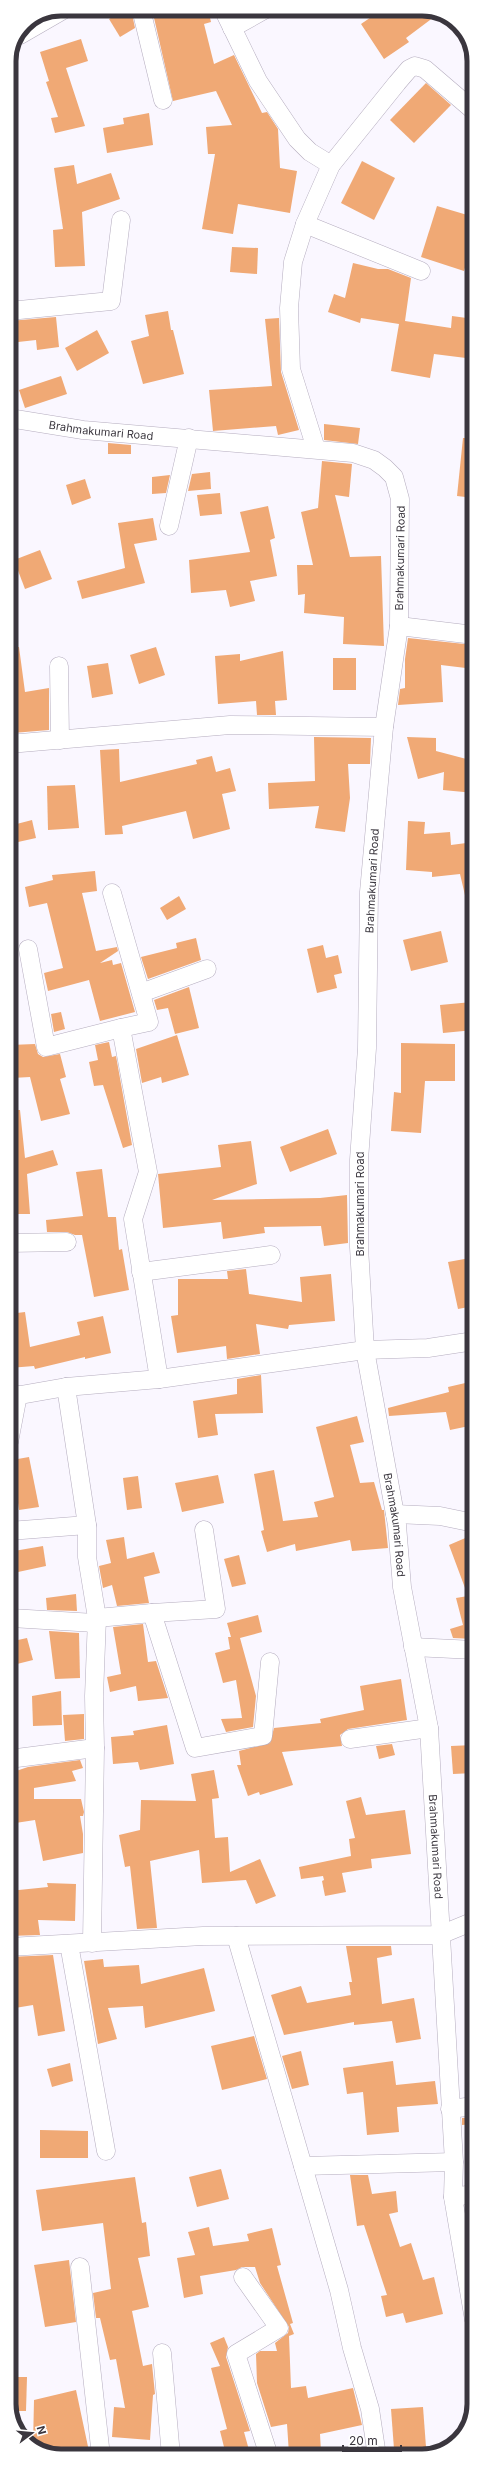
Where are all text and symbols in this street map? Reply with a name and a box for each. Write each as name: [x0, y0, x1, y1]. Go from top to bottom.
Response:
street label: Brahmakumari Road: [48, 418, 154, 443]
street label: Brahmakumari Road: [392, 505, 408, 611]
street label: Brahmakumari Road: [362, 828, 382, 934]
street label: Brahmakumari Road: [353, 1152, 367, 1256]
street label: Brahmakumari Road: [381, 1472, 408, 1577]
street label: Brahmakumari Road: [426, 1794, 446, 1899]
north arrow: [12, 2413, 52, 2453]
text: N: [34, 2424, 49, 2436]
scale bar: [343, 2427, 401, 2453]
text: 20 m: [349, 2433, 378, 2448]

